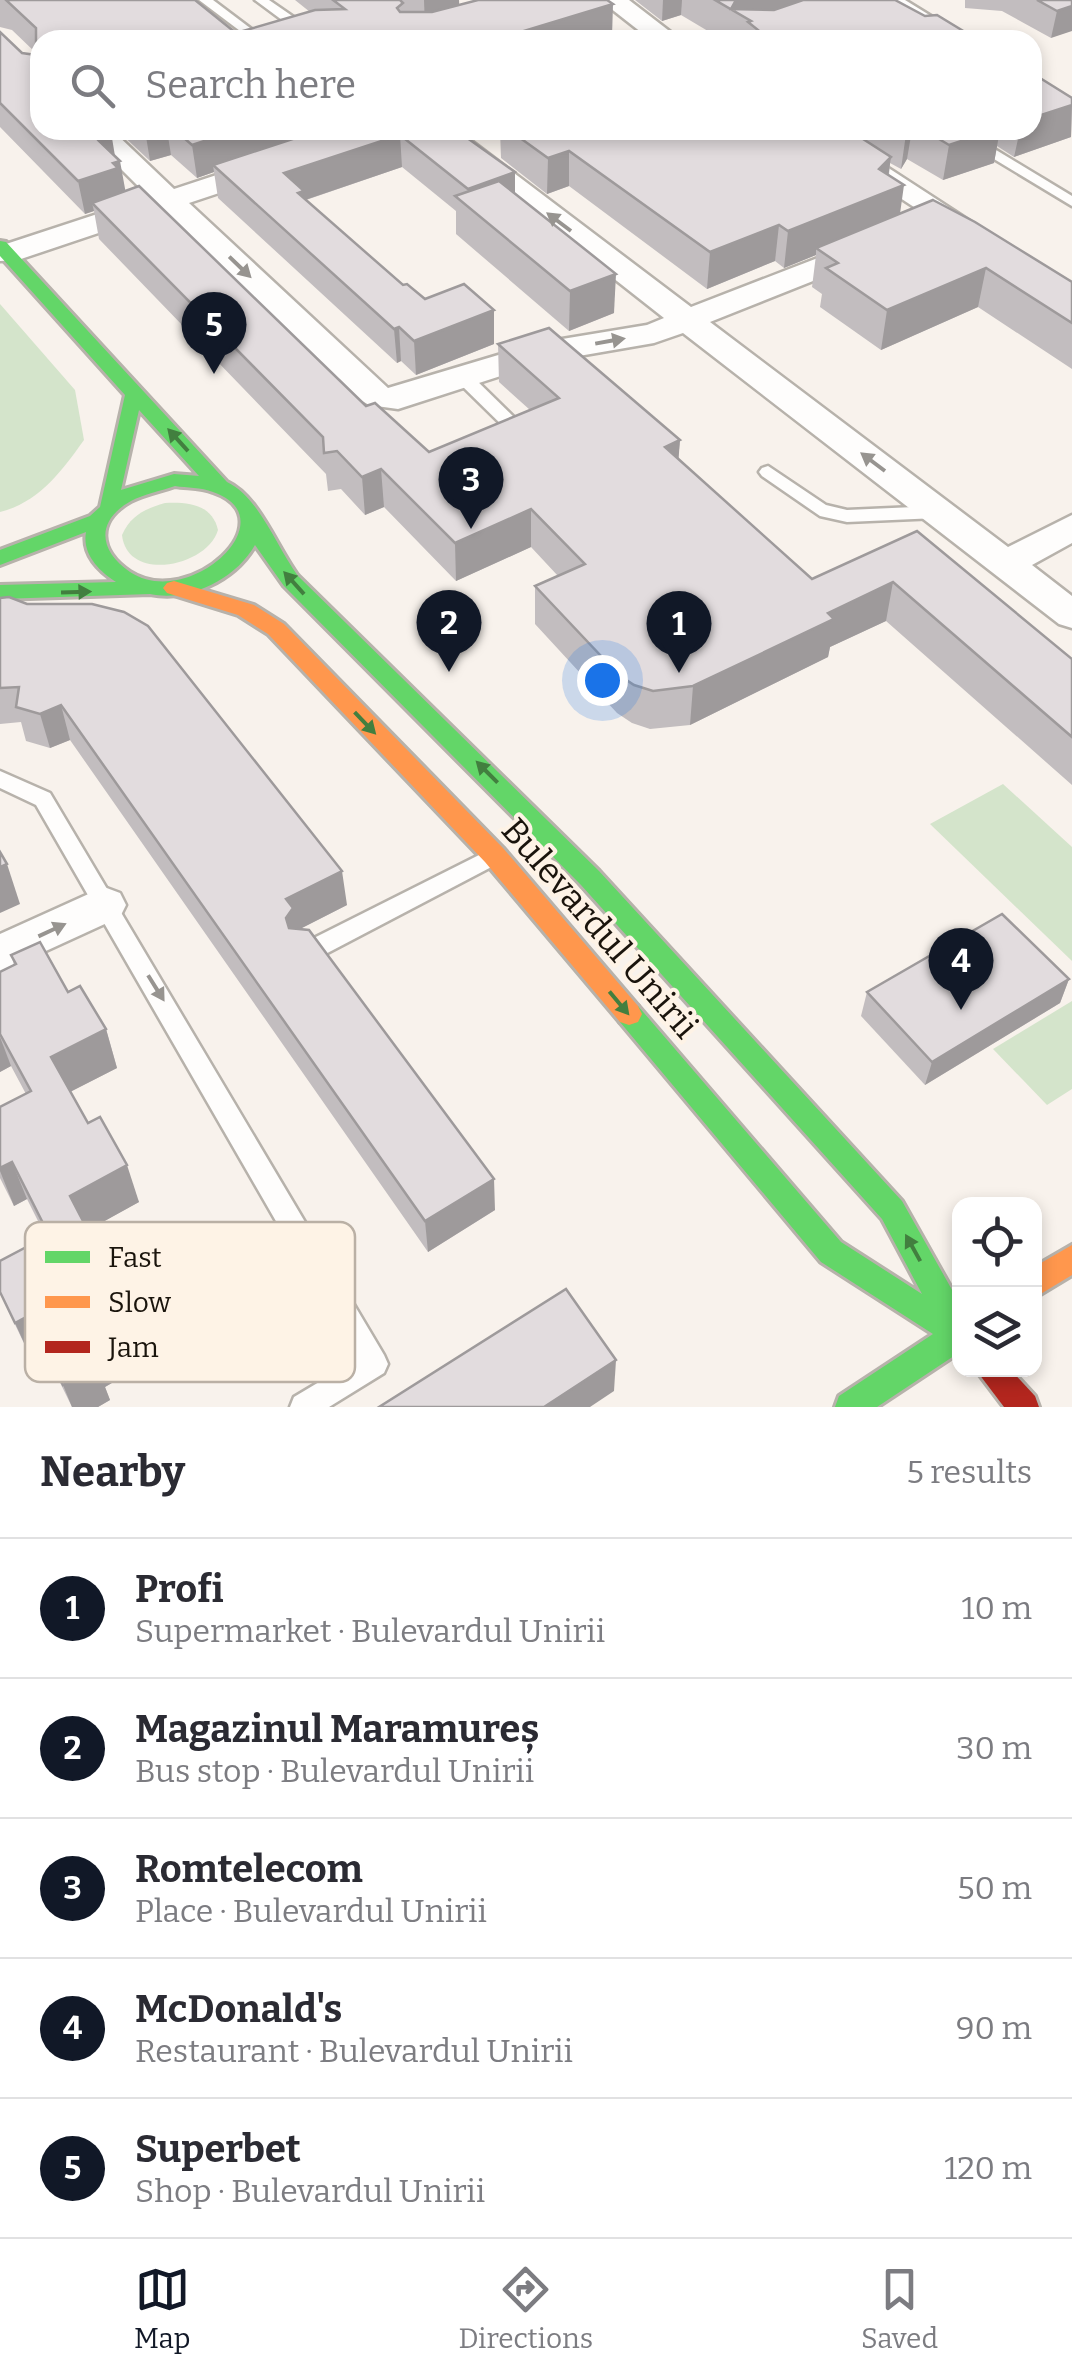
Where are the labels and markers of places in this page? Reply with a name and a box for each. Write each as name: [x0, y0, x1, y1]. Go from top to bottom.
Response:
pin: 5: [182, 292, 246, 374]
pin: 3: [438, 446, 504, 529]
pin: 2: [416, 590, 482, 672]
pin: 1: [646, 590, 712, 673]
pin: 4: [928, 928, 994, 1010]

